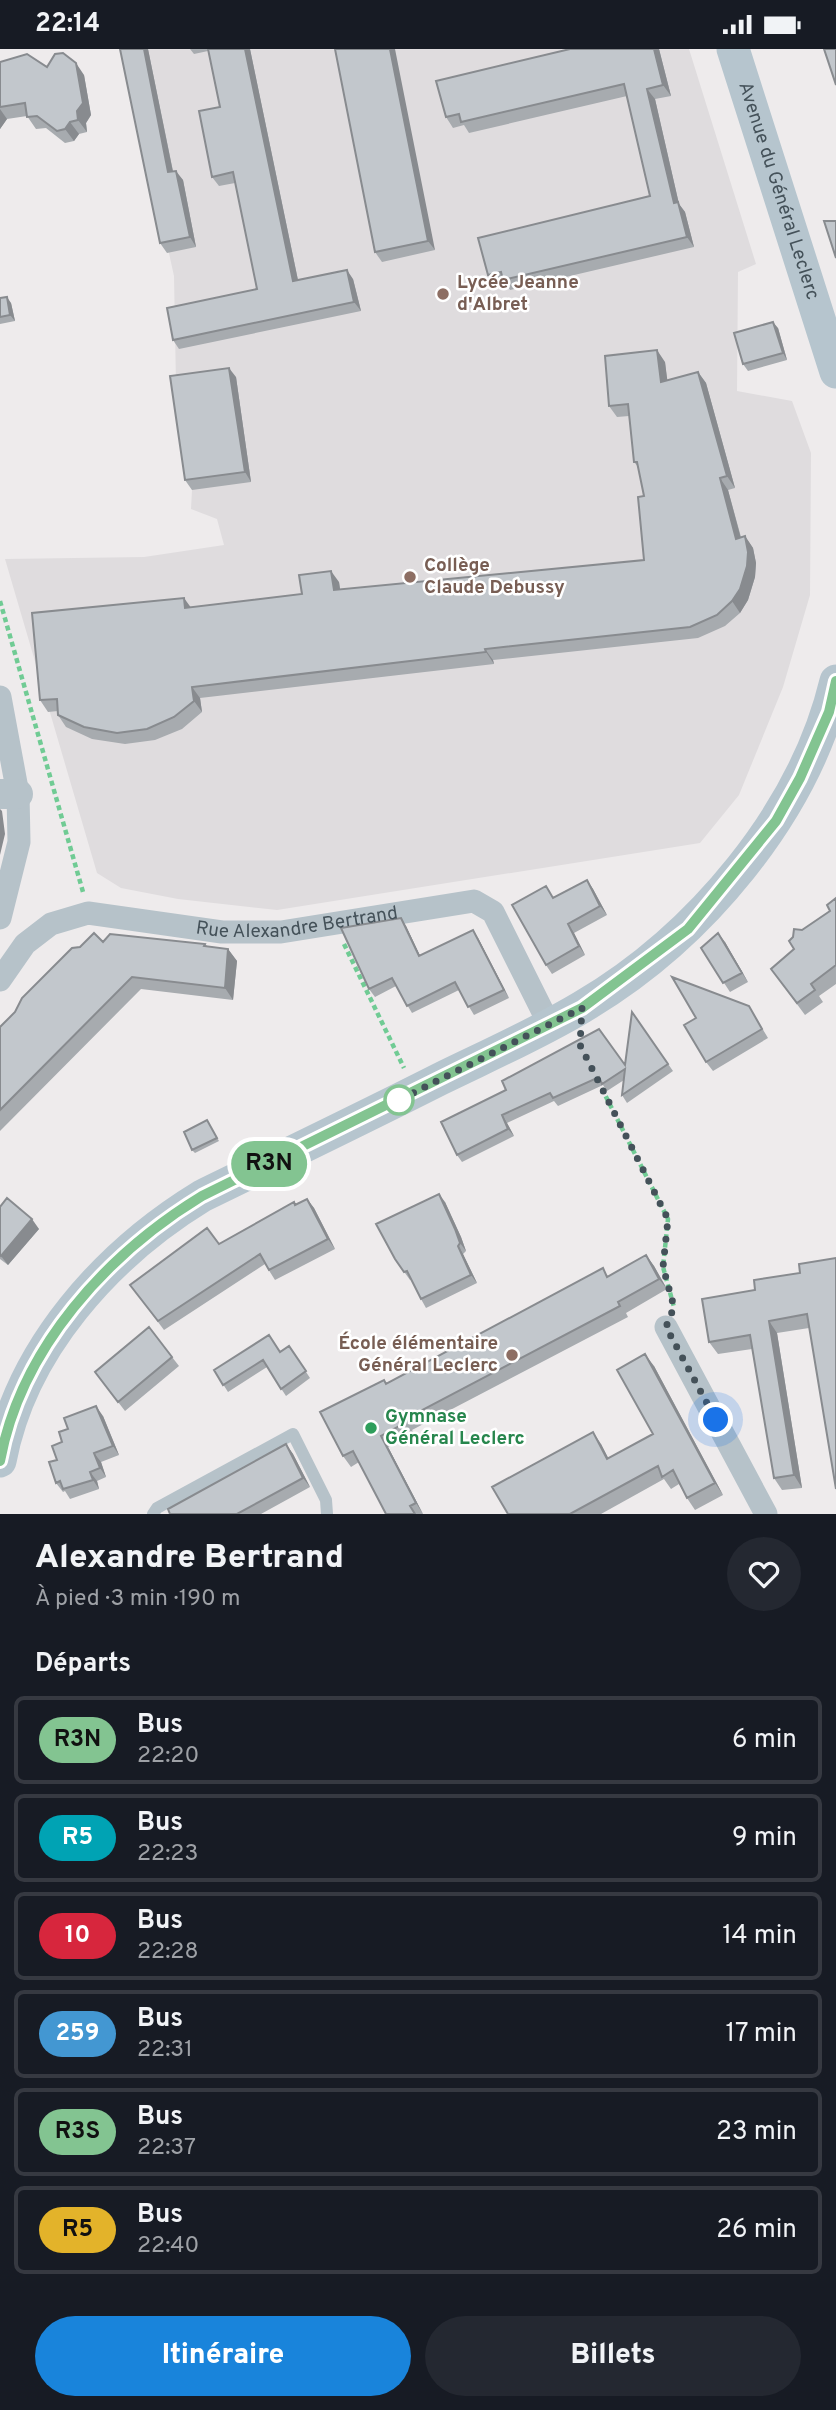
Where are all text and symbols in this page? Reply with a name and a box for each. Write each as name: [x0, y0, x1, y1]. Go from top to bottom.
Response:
text: 22:14: [35, 8, 100, 41]
street label: Avenue du Général Leclerc: [732, 79, 824, 303]
place label: Lycée Jeanne d'Albret: [457, 271, 579, 317]
marker: Lycée Jeanne d'Albret: [435, 286, 451, 302]
place label: Collège Claude Debussy: [424, 554, 565, 600]
marker: Collège Claude Debussy: [402, 569, 418, 585]
street label: Rue Alexandre Bertrand: [194, 901, 400, 944]
unlabelled marker: [384, 1085, 414, 1115]
line badge: R3N: [229, 1141, 309, 1187]
text: R3N: [245, 1149, 293, 1179]
place label: École élémentaire Général Leclerc: [339, 1331, 498, 1378]
marker: École élémentaire Général Leclerc: [504, 1347, 520, 1363]
your location: [698, 1402, 733, 1437]
place label: Gymnase Général Leclerc: [385, 1405, 525, 1451]
marker: Gymnase Général Leclerc: [363, 1420, 379, 1436]
button: heart: [727, 1537, 801, 1611]
text: Alexandre Bertrand: [35, 1538, 344, 1580]
text: À pied · 3 min · 190 m: [35, 1585, 241, 1614]
text: Départs: [35, 1648, 131, 1681]
text: Bus: [137, 1709, 183, 1742]
text: 6 min: [732, 1724, 797, 1757]
text: R3N: [54, 1725, 101, 1755]
text: 22:20: [137, 1742, 199, 1771]
text: Bus: [137, 1807, 183, 1840]
text: 9 min: [732, 1822, 797, 1855]
text: R5: [62, 1823, 93, 1853]
text: 22:23: [137, 1840, 198, 1869]
text: Bus: [137, 1905, 183, 1938]
text: 14 min: [722, 1920, 797, 1953]
text: 10: [65, 1921, 90, 1951]
text: 22:28: [137, 1938, 198, 1967]
text: Bus: [137, 2003, 183, 2036]
text: 17 min: [725, 2018, 797, 2051]
text: 259: [55, 2019, 100, 2049]
text: 22:31: [137, 2036, 193, 2065]
text: Bus: [137, 2101, 183, 2134]
text: 23 min: [716, 2116, 797, 2149]
text: R3S: [55, 2117, 100, 2147]
text: 22:37: [137, 2134, 196, 2163]
text: Bus: [137, 2199, 183, 2232]
text: 26 min: [716, 2214, 797, 2247]
text: R5: [62, 2215, 93, 2245]
text: 22:40: [137, 2232, 199, 2261]
button: Itinéraire: [35, 2316, 411, 2396]
button: Billets: [425, 2316, 801, 2396]

